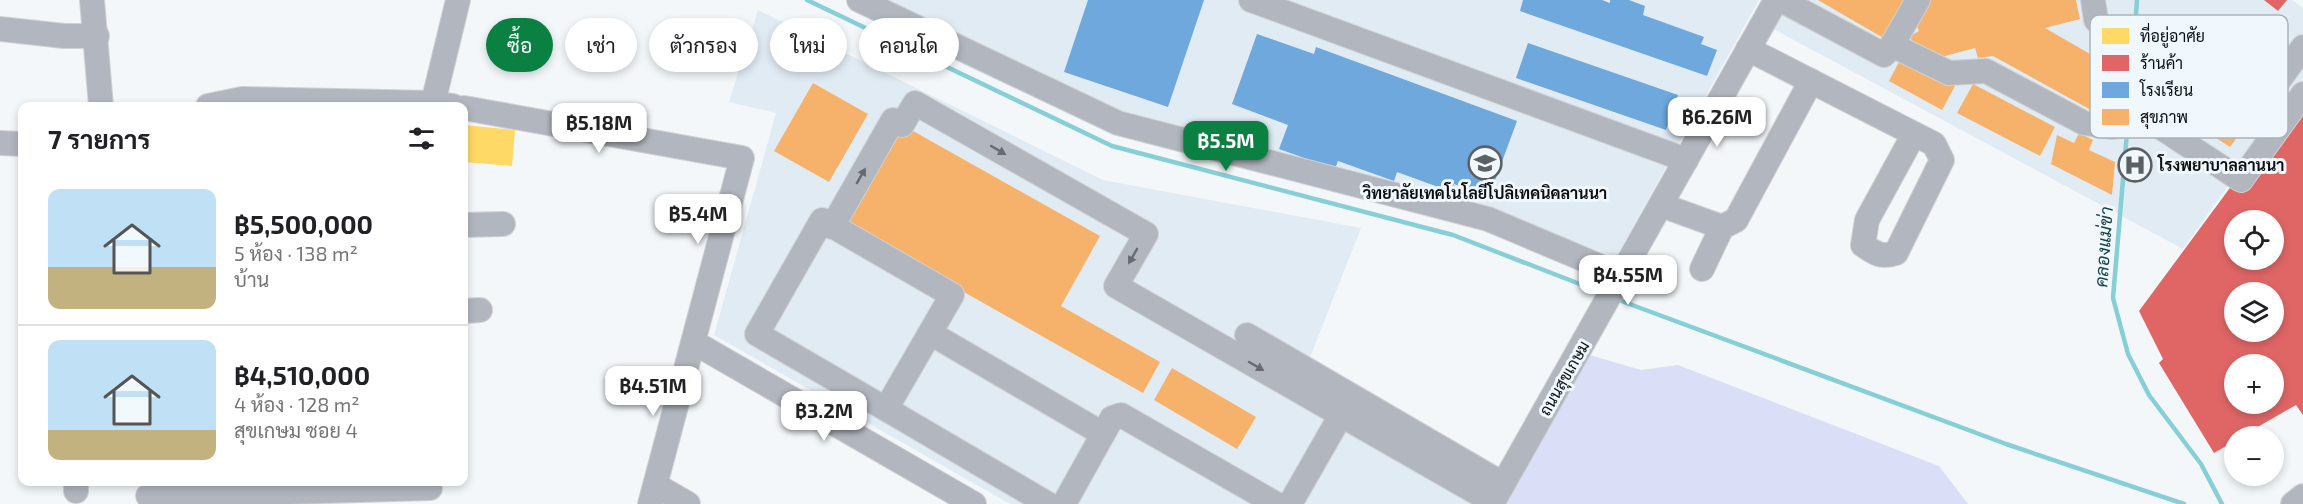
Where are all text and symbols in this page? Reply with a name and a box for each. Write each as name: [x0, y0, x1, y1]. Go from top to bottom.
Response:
legend: [2090, 15, 2288, 138]
chip: ซื้อ: [486, 18, 553, 72]
chip: เช่า: [565, 18, 637, 72]
chip: ตัวกรอง: [649, 18, 758, 72]
chip: ใหม่: [770, 18, 847, 72]
chip: คอนโด: [859, 18, 959, 72]
text: ที่อยู่อาศัย: [2140, 22, 2205, 48]
text: ร้านค้า: [2140, 53, 2183, 72]
text: โรงเรียน: [2139, 79, 2193, 99]
pin: ฿6.26M: [1668, 97, 1766, 148]
pin: ฿5.18M: [550, 103, 648, 154]
text: ฿6.26M: [1682, 104, 1752, 128]
text: สุขภาพ: [2140, 107, 2188, 129]
text: ฿5.18M: [566, 110, 632, 134]
pin: ฿5.5M: [1184, 121, 1268, 172]
icon: filters: [405, 122, 438, 155]
text: 7 รายการ: [48, 123, 151, 154]
text: ฿5.5M: [1197, 128, 1255, 152]
one-way arrow: [990, 145, 1007, 155]
school or university icon: วิทยาลัยเทคโนโลยีโปลิเทคนิคลานนา: [1467, 145, 1503, 181]
hospital icon: โรงพยาบาลลานนา: [2117, 147, 2153, 183]
place label: โรงพยาบาลลานนา: [2157, 154, 2285, 174]
one-way arrow: [856, 168, 867, 184]
place label: วิทยาลัยเทคโนโลยีโปลิเทคนิคลานนา: [1362, 182, 1607, 202]
pin: ฿5.4M: [656, 194, 740, 245]
text: ฿5.4M: [669, 201, 727, 225]
water label: คลองแม่ข่า: [2089, 206, 2117, 288]
text: ฿5,500,000: [234, 208, 373, 239]
map controls: [2224, 210, 2284, 486]
button: locate: [2224, 210, 2284, 270]
icon: home: [96, 213, 168, 285]
text: 5 ห้อง · 138 m²: [234, 241, 358, 265]
one-way arrow: [1128, 248, 1139, 264]
pin: ฿4.55M: [1579, 255, 1677, 306]
text: ฿4.55M: [1593, 262, 1663, 286]
text: บ้าน: [234, 267, 269, 291]
button: layers: [2224, 282, 2284, 342]
street label: ถนนสุขเกษม: [1535, 337, 1595, 420]
button: +: [2224, 354, 2284, 414]
text: ฿4,510,000: [234, 359, 370, 390]
one-way arrow: [1247, 360, 1264, 370]
icon: home: [96, 364, 168, 436]
pin: ฿4.51M: [604, 366, 702, 417]
text: ฿4.51M: [619, 373, 687, 397]
pin: ฿3.2M: [782, 391, 866, 442]
text: 4 ห้อง · 128 m²: [234, 392, 360, 416]
text: ฿3.2M: [795, 398, 853, 422]
text: สุขเกษม ซอย 4: [234, 418, 358, 442]
button: −: [2224, 426, 2284, 486]

